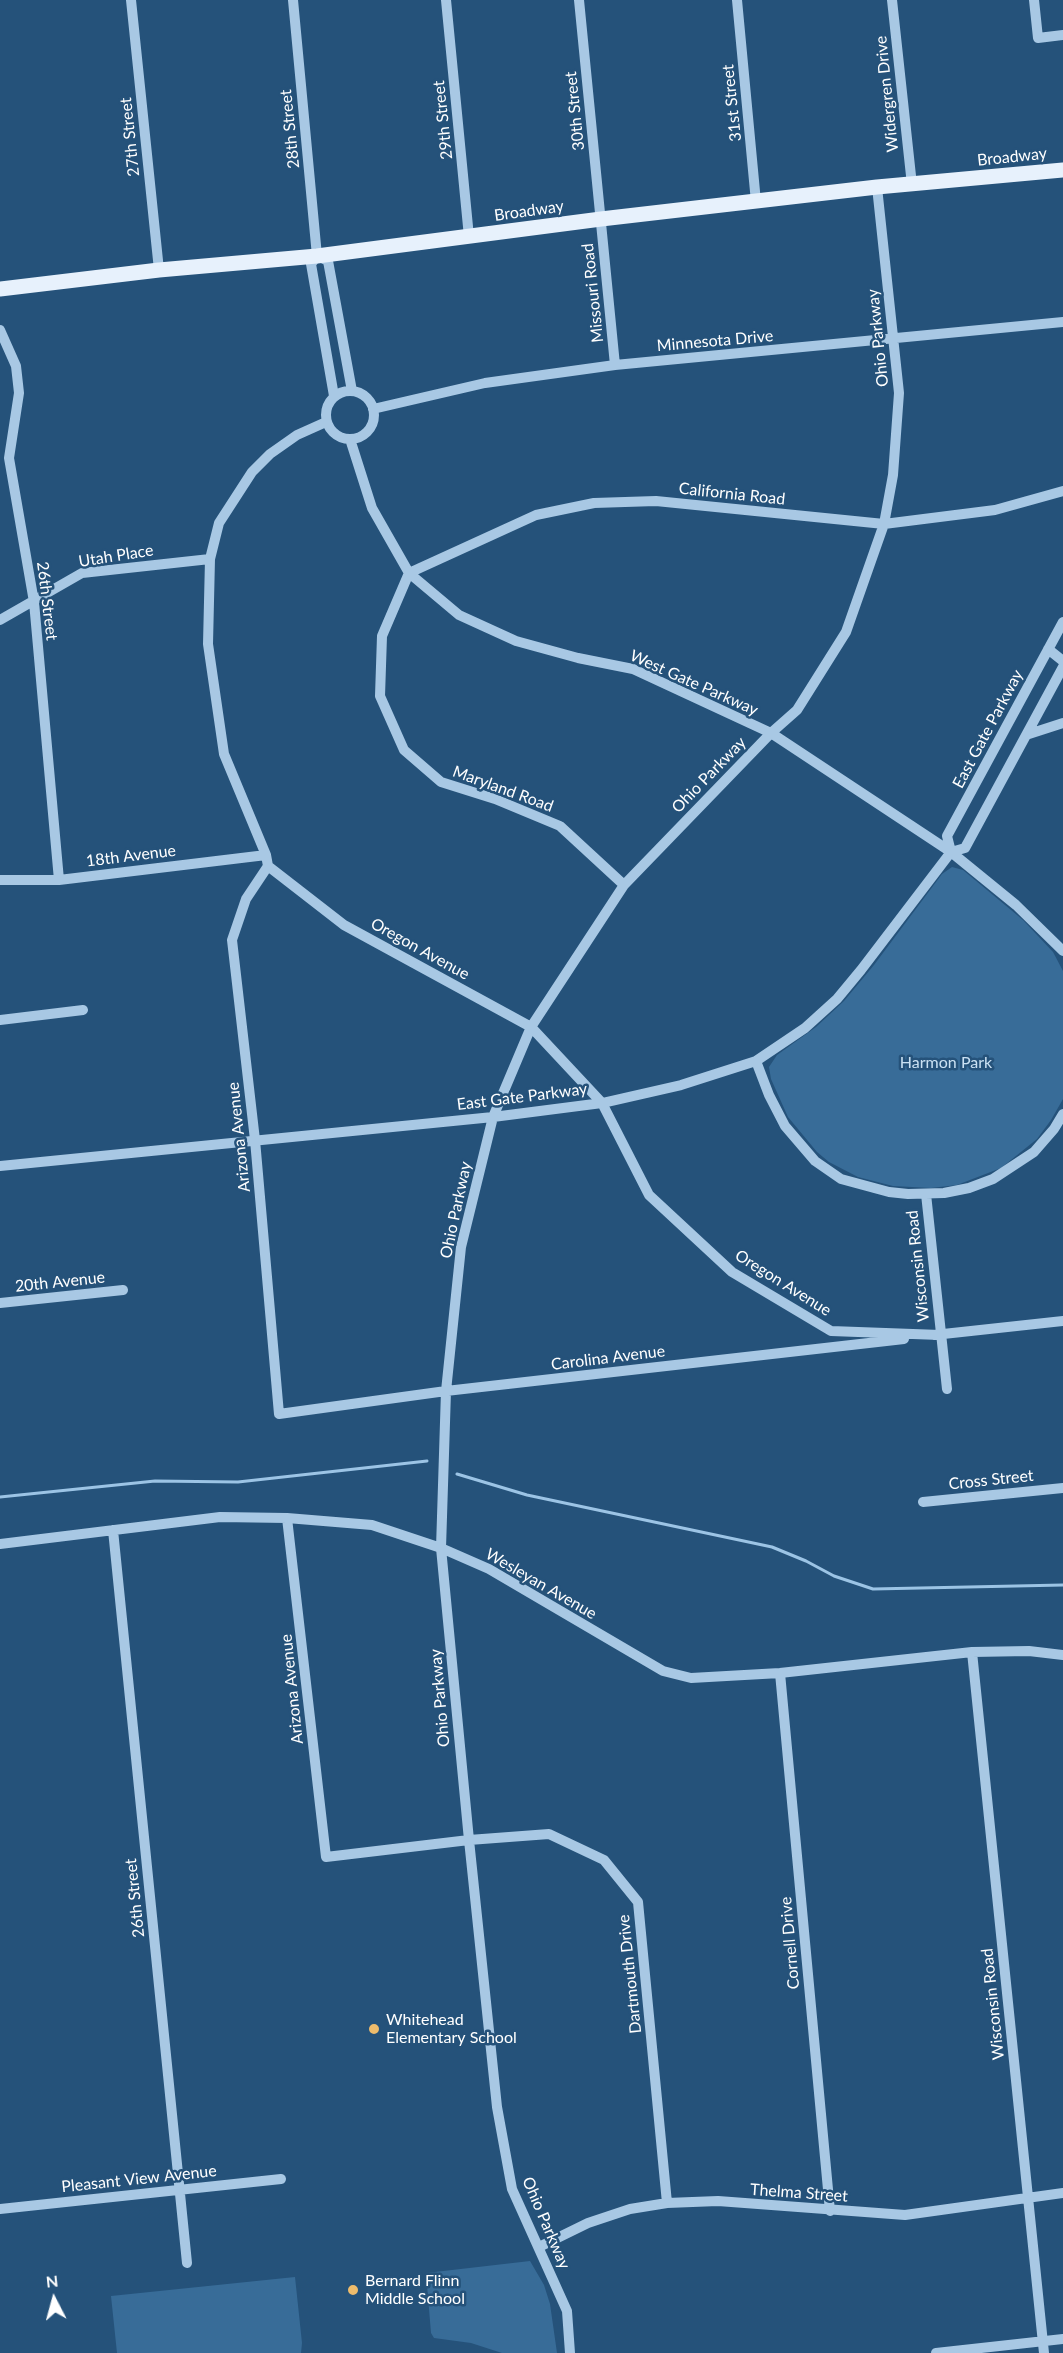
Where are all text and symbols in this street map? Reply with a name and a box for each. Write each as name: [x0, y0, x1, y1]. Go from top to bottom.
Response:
street label: Widergren Drive: [871, 35, 903, 153]
street label: 31st Street: [718, 63, 746, 143]
street label: 30th Street: [561, 70, 589, 152]
street label: 29th Street: [429, 79, 457, 161]
street label: 28th Street: [276, 88, 304, 170]
street label: 27th Street: [116, 96, 144, 178]
street label: Broadway: [976, 144, 1048, 170]
street label: Broadway: [493, 197, 565, 225]
street label: Missouri Road: [578, 242, 608, 344]
street label: Ohio Parkway: [863, 288, 893, 388]
street label: Minnesota Drive: [656, 326, 774, 356]
street label: California Road: [678, 479, 786, 509]
street label: Utah Place: [77, 541, 155, 571]
street label: 26th Street: [33, 560, 61, 642]
street label: West Gate Parkway: [627, 646, 761, 720]
street label: East Gate Parkway: [949, 667, 1027, 791]
street label: Ohio Parkway: [668, 733, 750, 817]
street label: Maryland Road: [450, 762, 556, 816]
street label: 18th Avenue: [85, 841, 177, 871]
street label: Oregon Avenue: [367, 914, 473, 984]
park label: Harmon Park: [900, 1053, 992, 1073]
street label: East Gate Parkway: [456, 1079, 588, 1115]
street label: Arizona Avenue: [224, 1081, 254, 1193]
street label: Ohio Parkway: [436, 1160, 476, 1260]
street label: Wisconsin Road: [903, 1209, 933, 1323]
street label: Oregon Avenue: [731, 1246, 835, 1320]
street label: 20th Avenue: [14, 1268, 106, 1296]
street label: Carolina Avenue: [550, 1341, 666, 1375]
street label: Cross Street: [948, 1466, 1034, 1494]
street label: Wesleyan Avenue: [482, 1544, 600, 1624]
street label: Arizona Avenue: [277, 1633, 307, 1745]
street label: Ohio Parkway: [426, 1648, 454, 1748]
street label: 26th Street: [121, 1857, 149, 1939]
street label: Cornell Drive: [776, 1896, 804, 1990]
street label: Dartmouth Drive: [614, 1914, 646, 2034]
street label: Wisconsin Road: [978, 1947, 1008, 2061]
place label: Whitehead Elementary School: [386, 2010, 517, 2048]
marker: Whitehead Elementary School: [367, 2022, 381, 2036]
street label: Pleasant View Avenue: [60, 2161, 218, 2197]
street label: Ohio Parkway: [518, 2174, 574, 2272]
street label: Thelma Street: [750, 2180, 848, 2206]
north arrow: [24, 2269, 84, 2329]
text: N: [45, 2271, 59, 2291]
place label: Bernard Flinn Middle School: [365, 2271, 465, 2309]
marker: Bernard Flinn Middle School: [346, 2283, 360, 2297]

